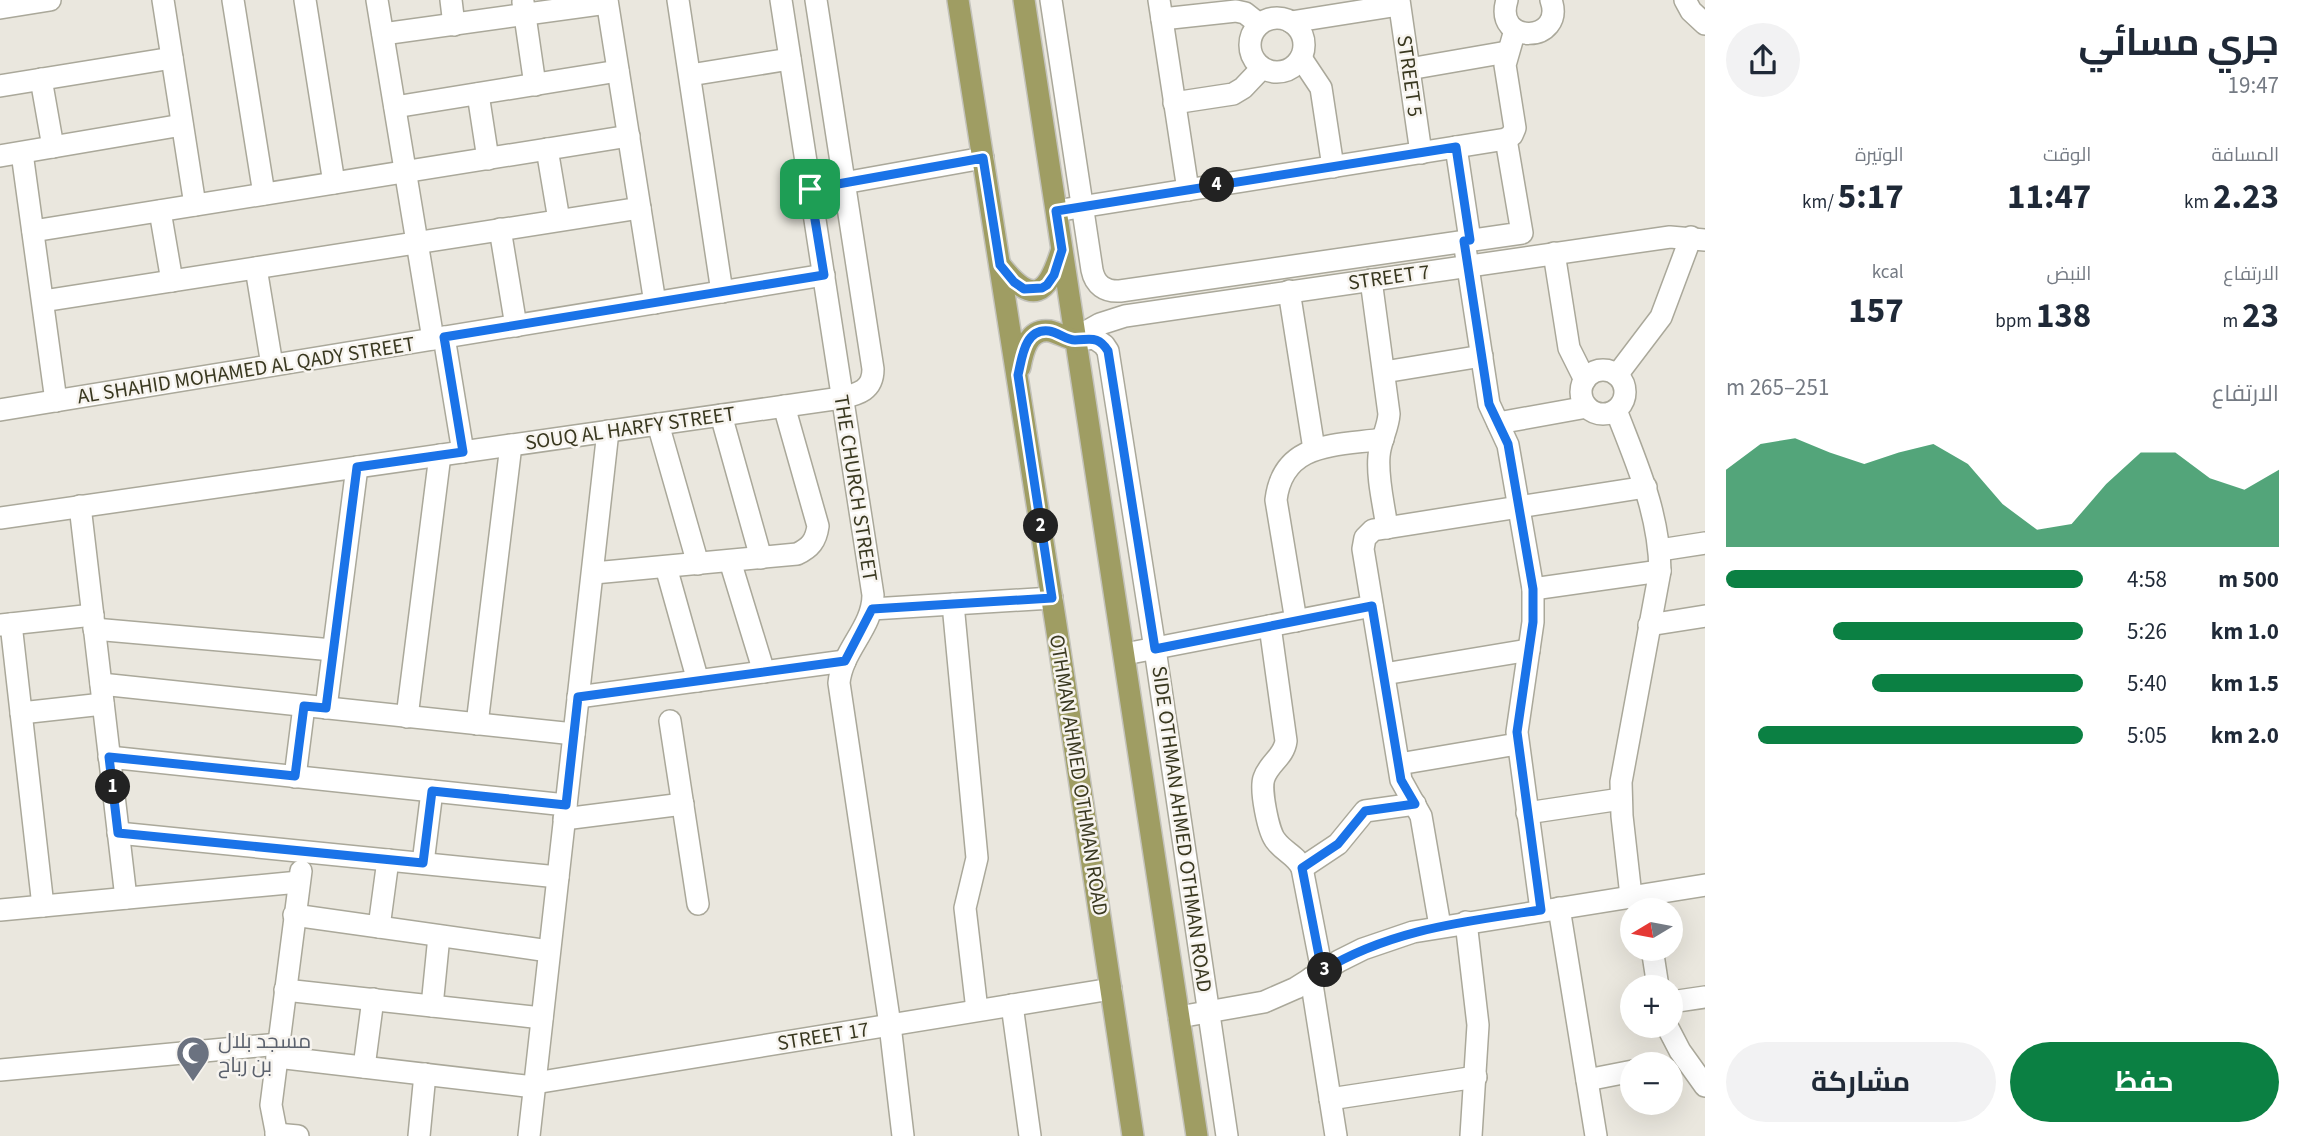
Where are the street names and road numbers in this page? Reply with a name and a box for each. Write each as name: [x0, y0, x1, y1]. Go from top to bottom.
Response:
street label: STREET 5: [1389, 33, 1431, 119]
street label: STREET 7: [1346, 256, 1432, 298]
street label: AL SHAHID MOHAMED AL QADY STREET: [75, 328, 417, 412]
street label: THE CHURCH STREET: [826, 392, 886, 584]
street label: SOUQ AL HARFY STREET: [523, 398, 737, 458]
street label: OTHMAN AHMED OTHMAN ROAD: [1042, 632, 1116, 918]
street label: SIDE OTHMAN AHMED OTHMAN ROAD: [1144, 664, 1220, 994]
street label: STREET 17: [775, 1014, 871, 1058]

